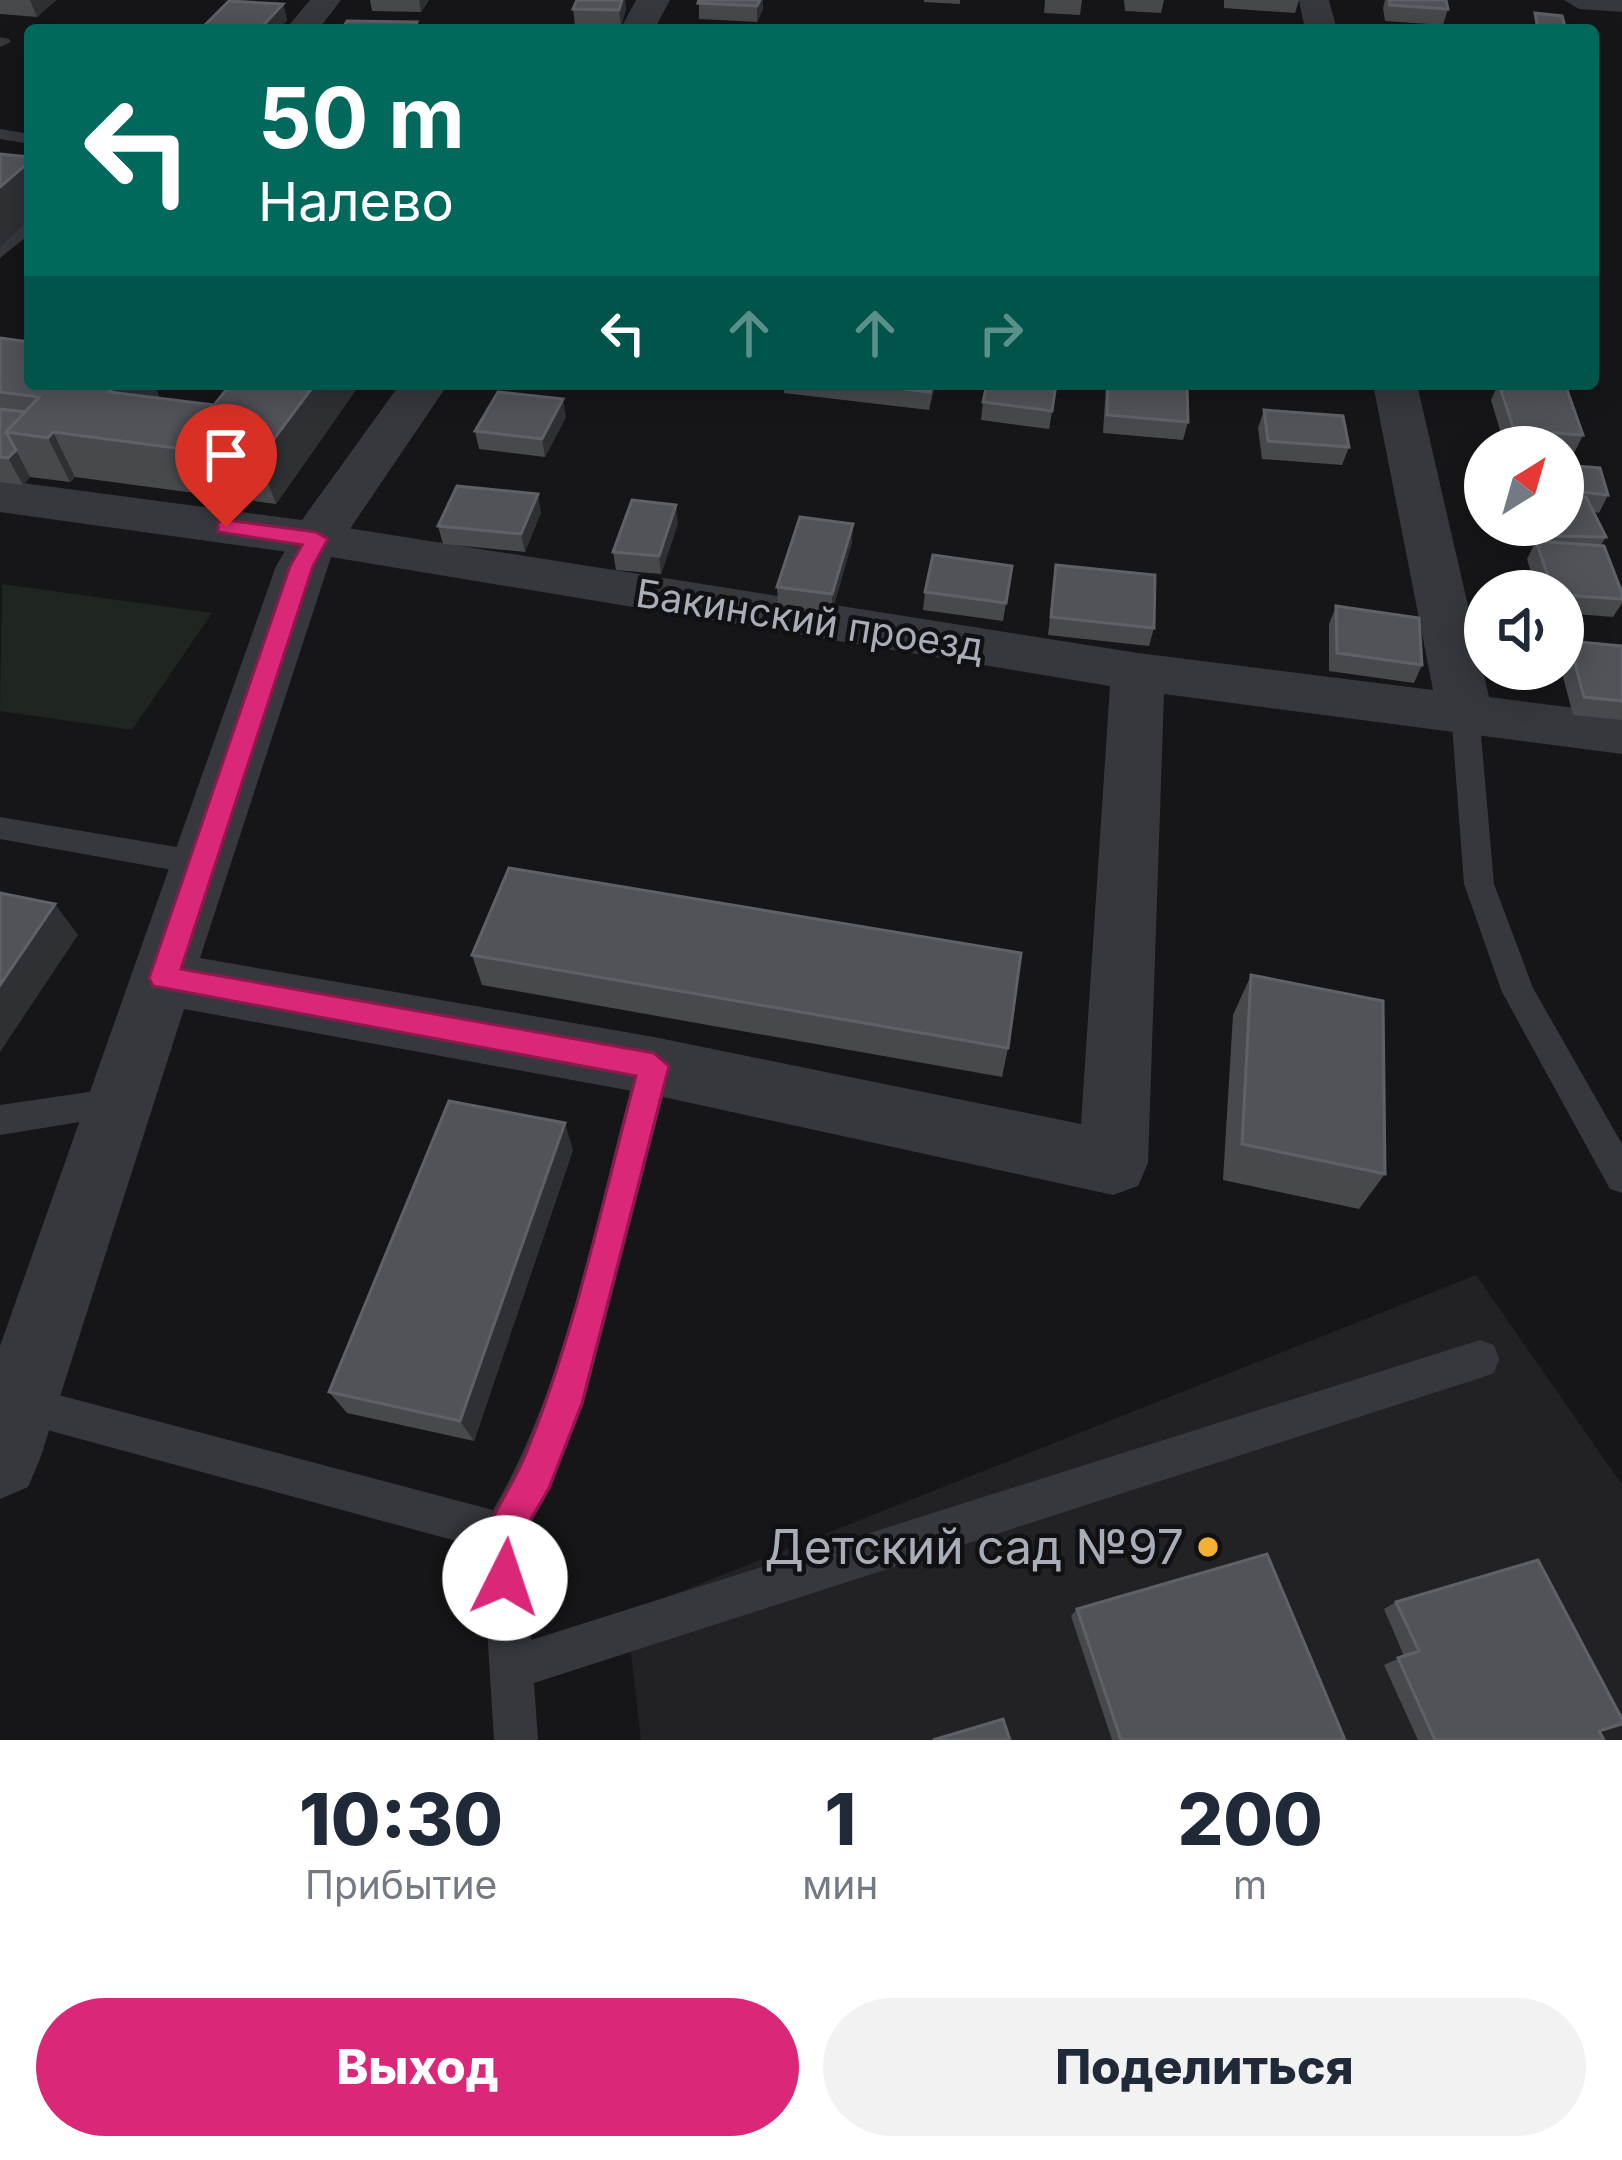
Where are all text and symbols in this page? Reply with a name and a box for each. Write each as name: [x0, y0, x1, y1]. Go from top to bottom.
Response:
text: 50 m: [258, 67, 465, 168]
icon: left: [60, 72, 216, 228]
text: Налево: [258, 169, 454, 234]
icon: left: [590, 300, 656, 366]
icon: ahead: [716, 300, 782, 366]
icon: ahead: [842, 300, 908, 366]
icon: right: [968, 300, 1034, 366]
pin: [175, 404, 277, 527]
icon: arrive: [193, 422, 259, 488]
north arrow: [1464, 426, 1584, 546]
map controls: [1464, 426, 1584, 690]
street label: Бакинский проезд: [633, 569, 987, 670]
button: sound: [1464, 570, 1584, 690]
position arrow: [442, 1515, 568, 1641]
place label: Детский сад №97: [765, 1517, 1184, 1576]
marker: Детский сад №97: [1195, 1534, 1221, 1560]
text: 10:30: [299, 1775, 503, 1862]
text: 1: [824, 1775, 856, 1862]
text: 200: [1177, 1775, 1323, 1862]
text: Прибытие: [305, 1861, 497, 1908]
text: мин: [802, 1861, 878, 1908]
text: m: [1233, 1861, 1267, 1908]
button: Выход: [36, 1998, 799, 2136]
button: Поделиться: [823, 1998, 1586, 2136]

